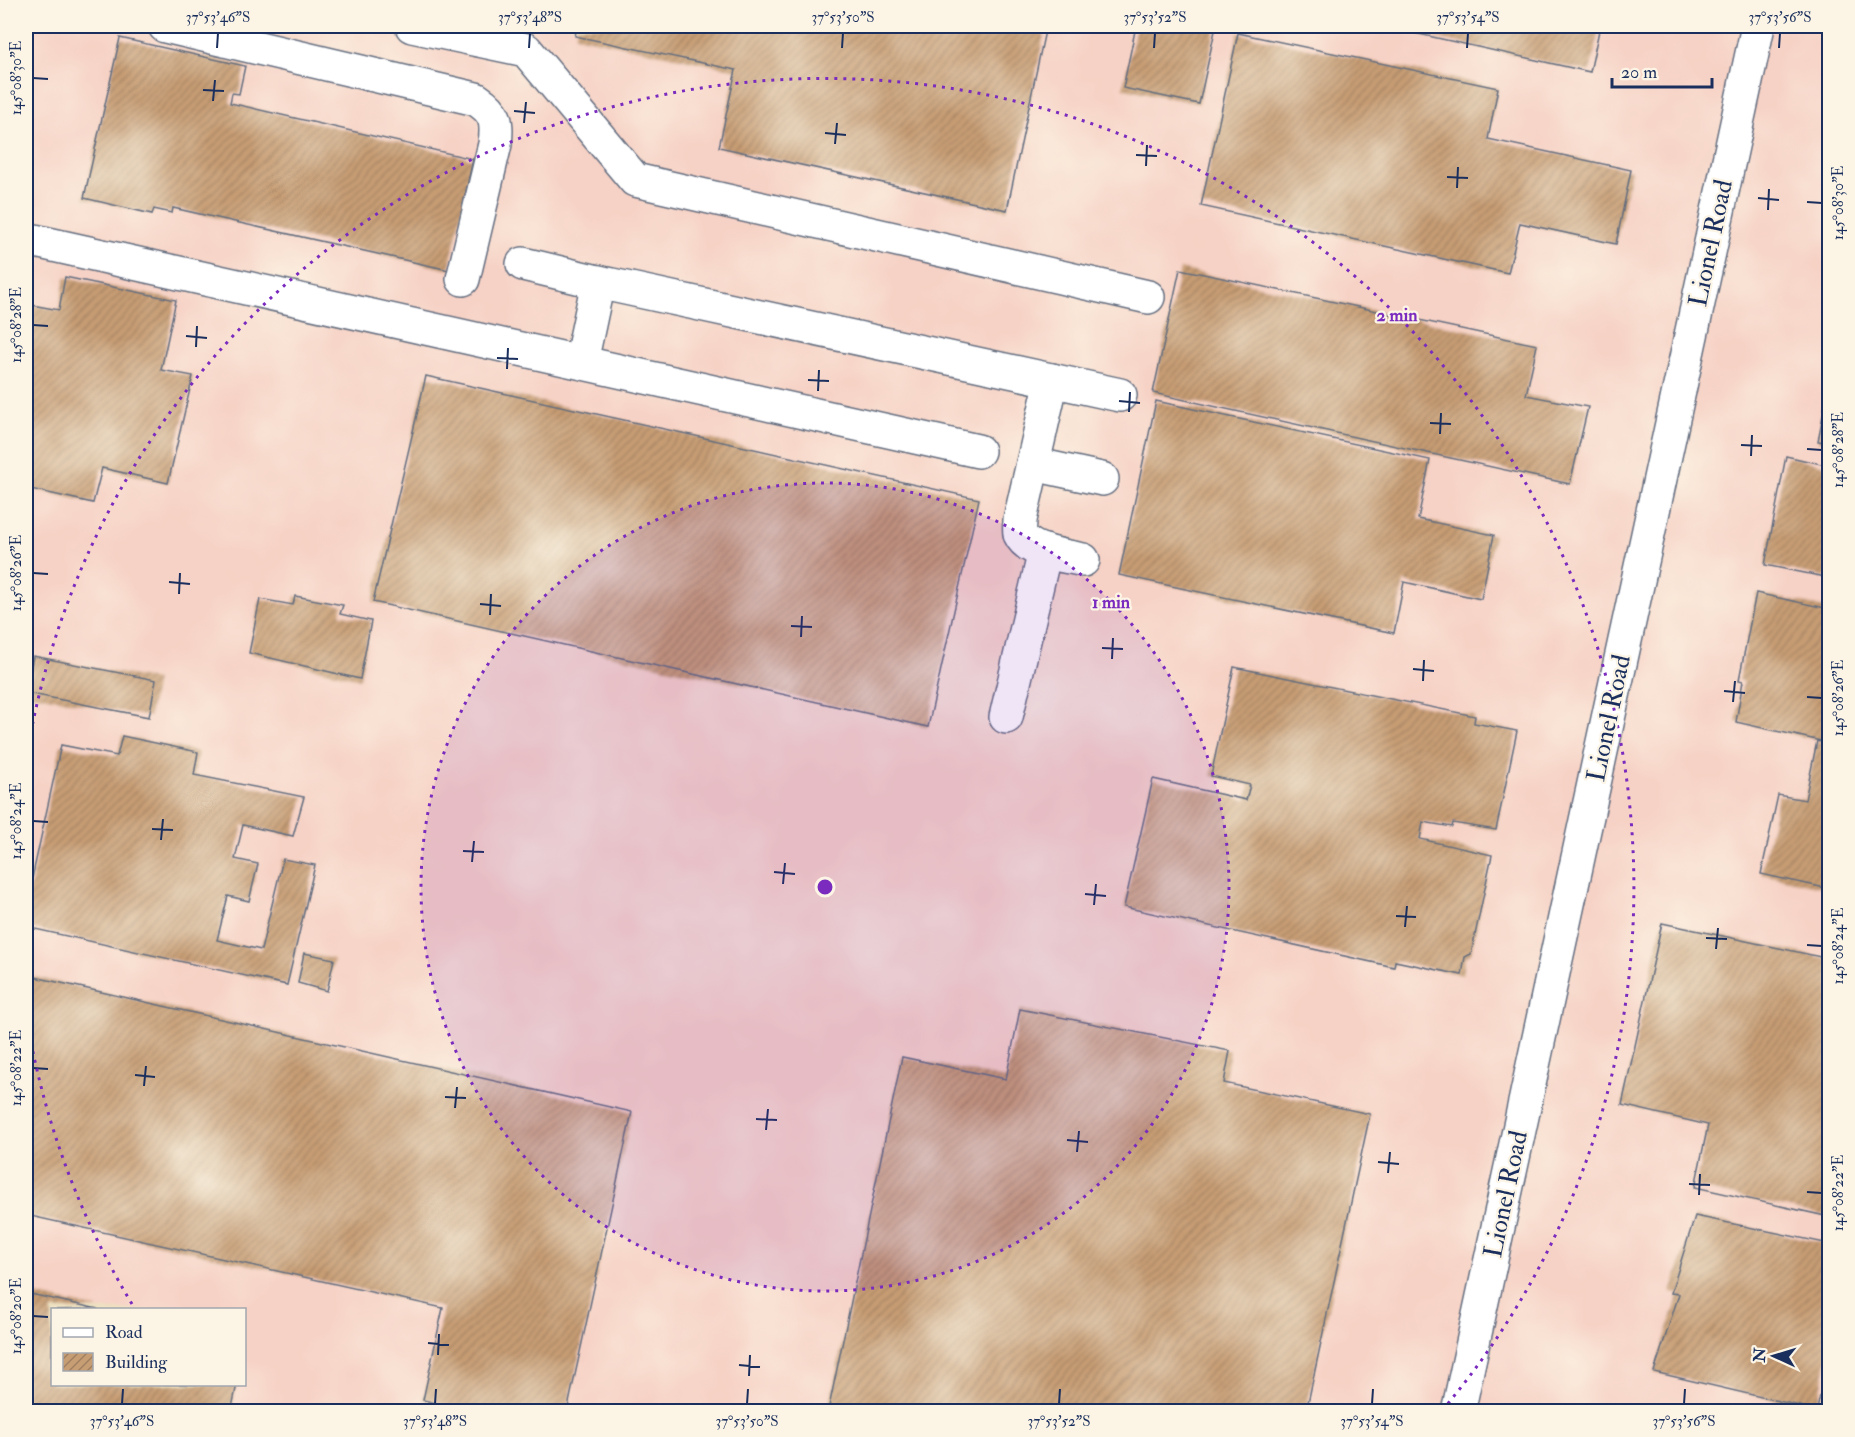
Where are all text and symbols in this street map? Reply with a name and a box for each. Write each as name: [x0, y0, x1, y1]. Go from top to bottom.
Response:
text: 37°53'46"S: [186, 8, 250, 27]
text: 37°53'48"S: [498, 8, 562, 27]
text: 37°53'50"S: [811, 8, 875, 27]
text: 37°53'52"S: [1123, 8, 1187, 27]
text: 37°53'54"S: [1436, 8, 1500, 27]
text: 37°53'56"S: [1748, 8, 1812, 27]
text: 145°08'30"E: [7, 40, 26, 115]
scale bar: [1612, 51, 1712, 89]
text: 20 m: [1621, 61, 1657, 84]
text: 145°08'30"E: [1829, 165, 1848, 240]
street label: Lionel Road: [1682, 177, 1740, 310]
text: 145°08'28"E: [7, 287, 26, 363]
text: 2 min: [1377, 304, 1418, 327]
text: 145°08'28"E: [1829, 412, 1848, 488]
text: 145°08'26"E: [7, 535, 26, 611]
text: 1 min: [1092, 591, 1131, 614]
street label: Lionel Road: [1580, 652, 1638, 785]
text: 145°08'26"E: [1829, 660, 1848, 736]
text: 145°08'24"E: [7, 782, 26, 859]
centre of rings: [815, 877, 835, 897]
text: 145°08'24"E: [1829, 907, 1848, 984]
text: 145°08'22"E: [7, 1030, 26, 1106]
street label: Lionel Road: [1477, 1128, 1535, 1261]
text: 145°08'22"E: [1829, 1155, 1848, 1231]
text: 145°08'20"E: [7, 1278, 26, 1354]
legend: [51, 1308, 246, 1386]
text: Road: [105, 1321, 143, 1344]
north arrow: [1744, 1326, 1804, 1386]
text: N: [1749, 1347, 1771, 1364]
text: Building: [105, 1351, 168, 1374]
text: 37°53'46"S: [90, 1412, 154, 1431]
text: 37°53'48"S: [403, 1412, 467, 1431]
text: 37°53'50"S: [715, 1412, 779, 1431]
text: 37°53'52"S: [1027, 1412, 1091, 1431]
text: 37°53'54"S: [1340, 1412, 1404, 1431]
text: 37°53'56"S: [1652, 1412, 1716, 1431]

